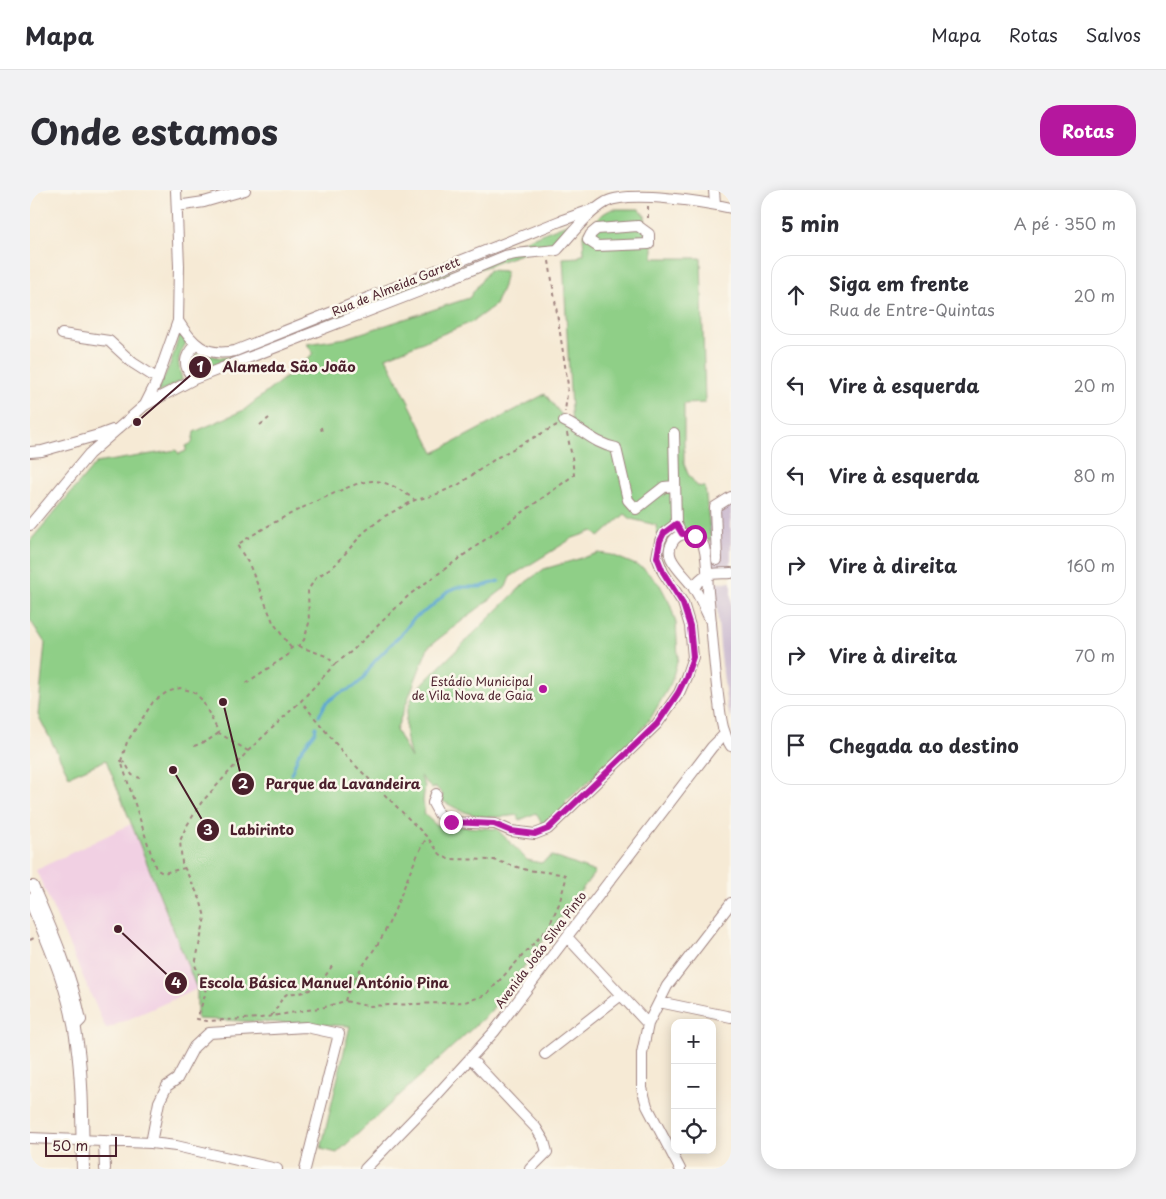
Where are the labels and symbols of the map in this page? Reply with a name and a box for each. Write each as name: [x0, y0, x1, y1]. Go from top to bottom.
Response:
street label: Rua de Almeida Garrett: [329, 252, 463, 320]
callout: Alameda São João: [187, 353, 365, 382]
text: 1: [196, 354, 204, 377]
text: Alameda São João: [221, 356, 356, 377]
route start: [684, 525, 707, 548]
place label: Estádio Municipal de Vila Nova de Gaia: [412, 672, 533, 704]
marker: Estádio Municipal de Vila Nova de Gaia: [537, 683, 549, 695]
callout: Parque da Lavandeira: [230, 769, 431, 798]
text: 2: [238, 771, 249, 794]
text: Parque da Lavandeira: [266, 773, 421, 794]
route end: [440, 811, 463, 834]
callout: Labirinto: [195, 815, 304, 844]
text: 3: [203, 817, 213, 840]
text: Labirinto: [230, 819, 294, 840]
street label: Avenida João Silva Pinto: [490, 887, 590, 1012]
callout: Escola Básica Manuel António Pina: [164, 969, 459, 998]
text: 4: [171, 970, 181, 993]
text: Escola Básica Manuel António Pina: [199, 972, 449, 993]
scale bar: [45, 1134, 118, 1157]

